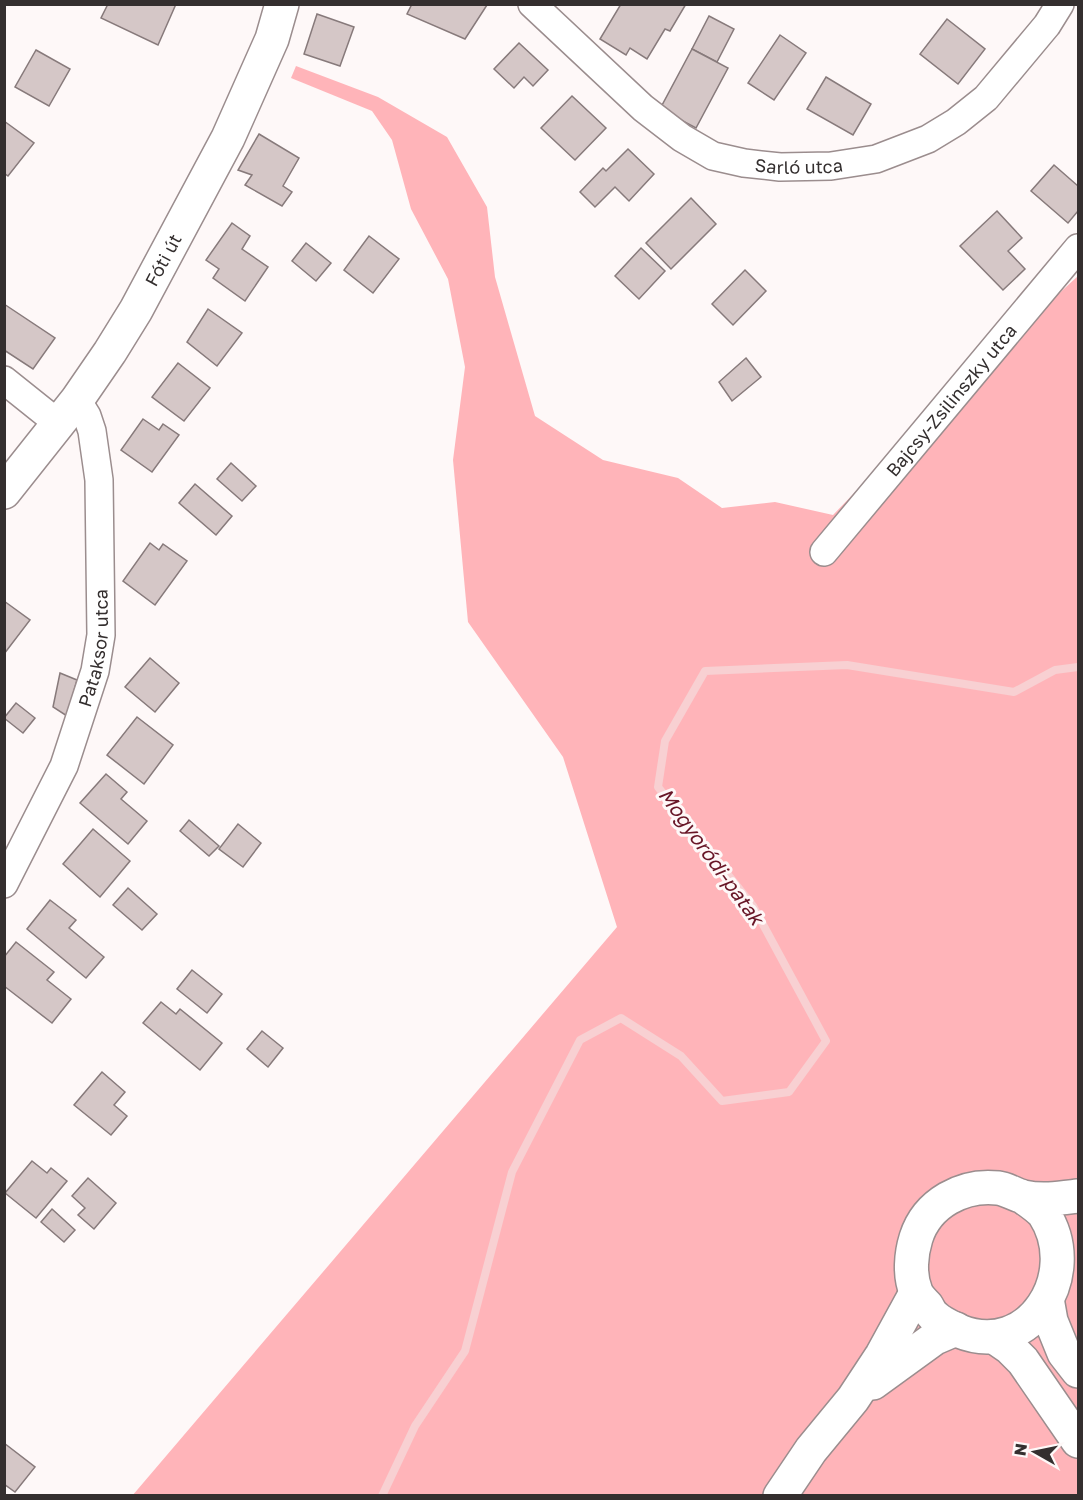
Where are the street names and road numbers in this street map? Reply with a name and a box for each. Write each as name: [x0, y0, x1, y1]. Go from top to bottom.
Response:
street label: Sarló utca: [754, 153, 844, 178]
street label: Fóti út: [140, 230, 186, 290]
street label: Bajcsy-Zsilinszky utca: [881, 319, 1021, 481]
street label: Pataksor utca: [73, 589, 112, 709]

